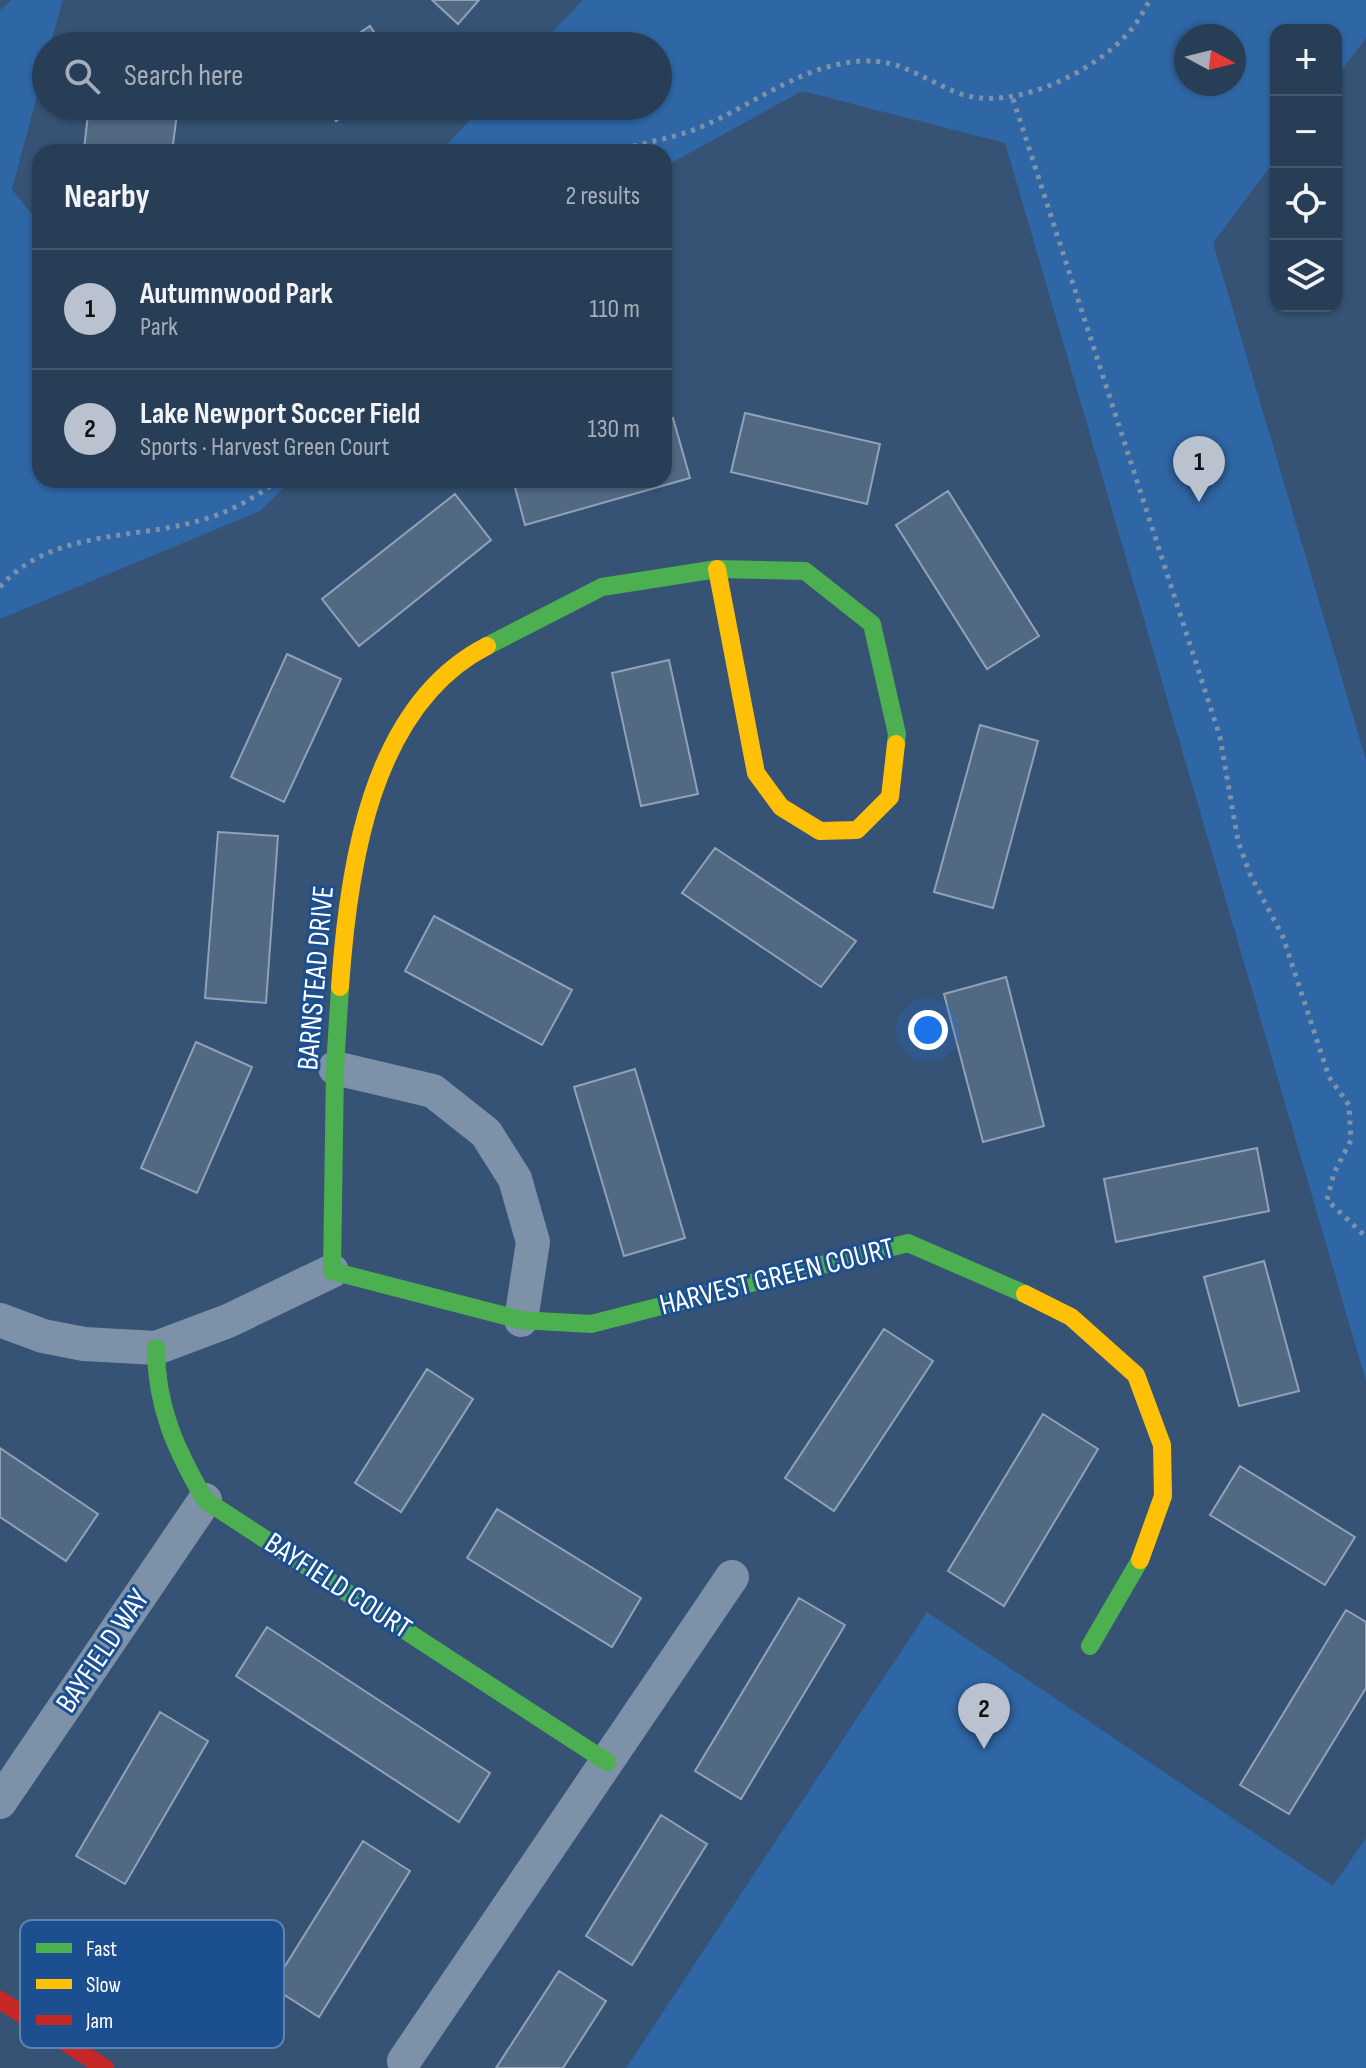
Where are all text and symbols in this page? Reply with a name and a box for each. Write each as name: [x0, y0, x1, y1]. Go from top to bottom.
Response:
north arrow: [1174, 24, 1246, 96]
map controls: [1270, 24, 1342, 312]
button: +: [1270, 24, 1342, 96]
search box: [32, 32, 672, 120]
icon: search: [60, 54, 104, 98]
text: Search here: [124, 58, 243, 94]
button: −: [1270, 96, 1342, 168]
button: locate: [1270, 168, 1342, 240]
text: Nearby: [64, 176, 150, 217]
text: 2 results: [566, 181, 640, 212]
button: layers: [1270, 240, 1342, 312]
text: Autumnwood Park: [140, 276, 333, 312]
text: 1: [85, 294, 95, 325]
text: 110 m: [589, 294, 640, 325]
text: Park: [140, 312, 178, 343]
text: Lake Newport Soccer Field: [140, 396, 420, 432]
text: 2: [84, 414, 96, 445]
text: 130 m: [588, 414, 640, 445]
text: Sports · Harvest Green Court: [140, 432, 390, 463]
pin: 1: [1173, 436, 1225, 502]
street label: BARNSTEAD DRIVE: [290, 884, 342, 1072]
your location: [908, 1010, 948, 1050]
street label: HARVEST GREEN COURT: [656, 1230, 898, 1324]
street label: BAYFIELD COURT: [258, 1525, 418, 1647]
street label: BAYFIELD WAY: [49, 1582, 158, 1720]
pin: 2: [958, 1683, 1010, 1749]
legend: [20, 1920, 284, 2048]
text: Fast: [86, 1936, 117, 1963]
text: Slow: [86, 1972, 121, 1999]
text: Jam: [85, 2008, 113, 2035]

